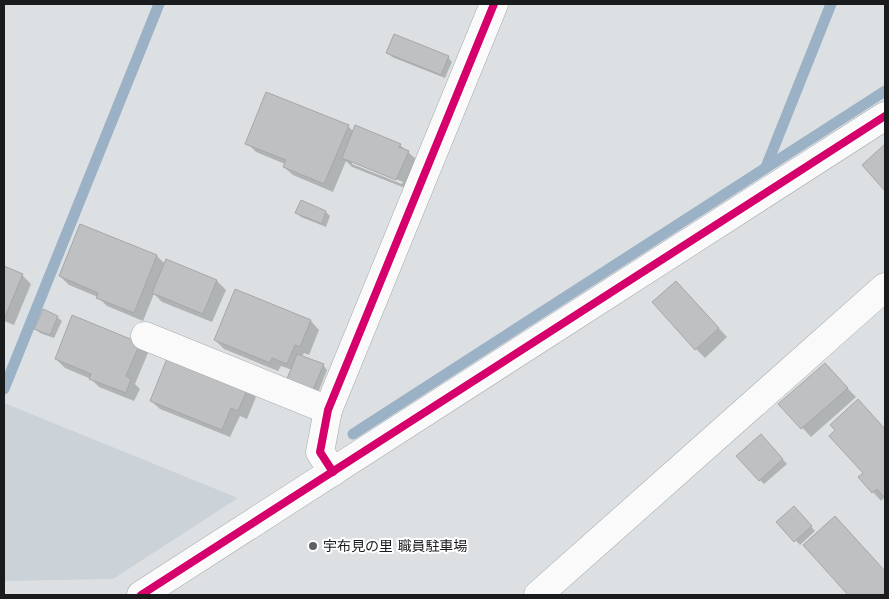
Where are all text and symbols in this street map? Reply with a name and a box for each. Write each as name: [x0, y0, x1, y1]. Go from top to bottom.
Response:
place label: 宇布見の里 職員駐車場: [323, 538, 467, 554]
marker: 宇布見の里 職員駐車場: [307, 540, 319, 552]

